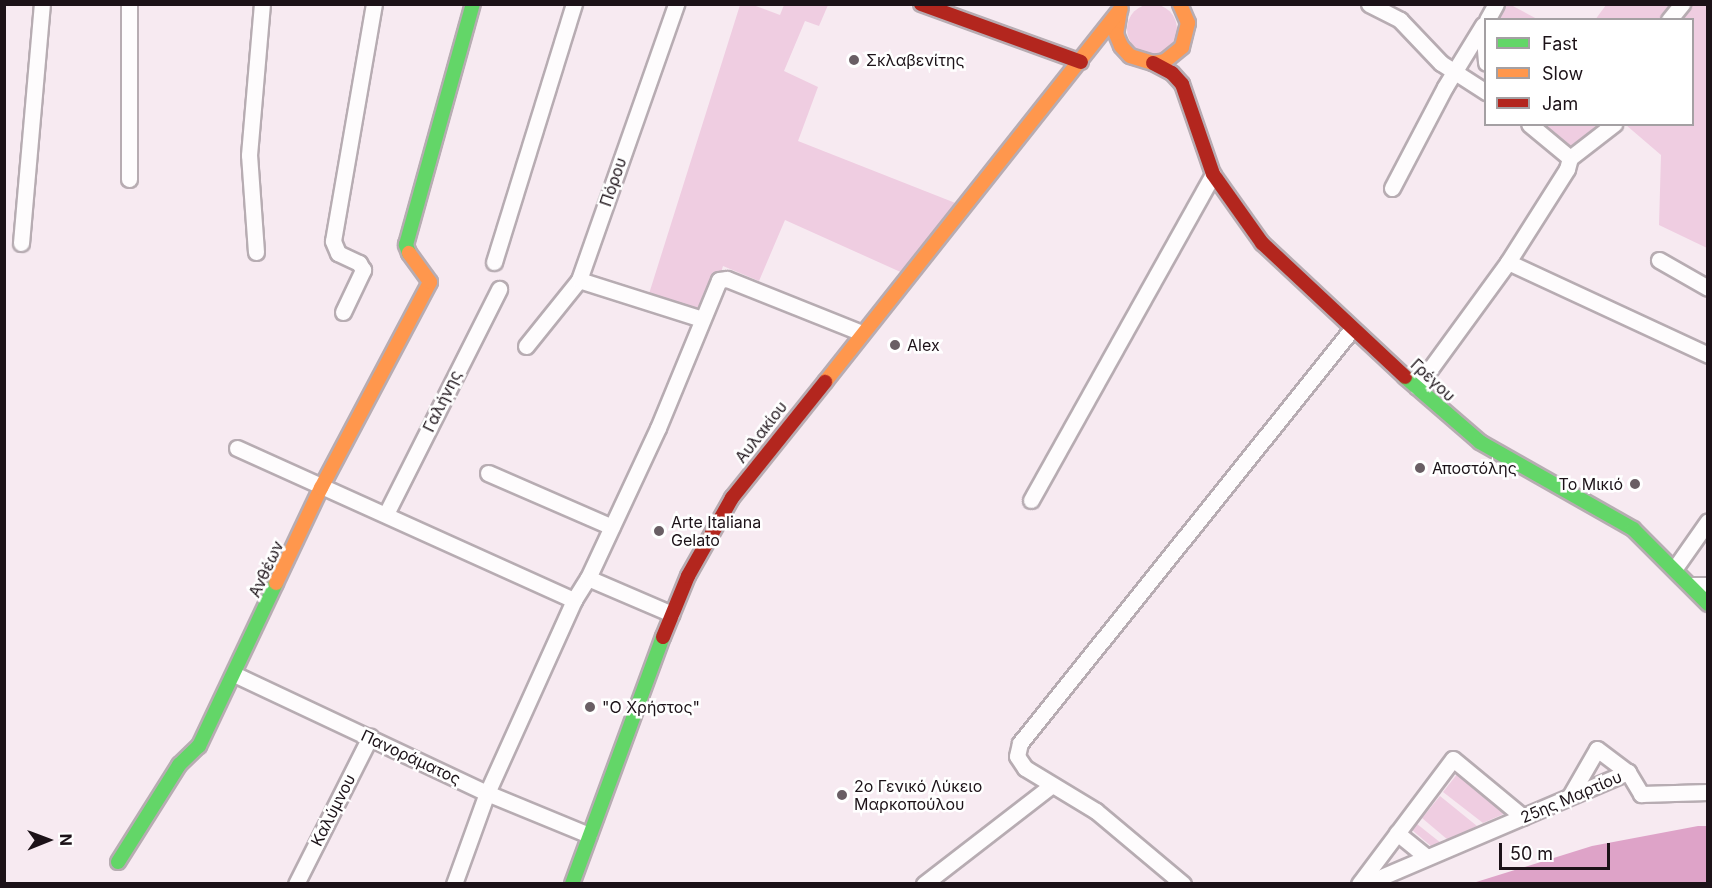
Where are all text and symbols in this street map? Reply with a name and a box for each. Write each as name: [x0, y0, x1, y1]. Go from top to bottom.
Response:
legend: [1484, 18, 1694, 126]
text: Fast: [1542, 33, 1578, 54]
place label: Σκλαβενίτης: [866, 50, 965, 70]
marker: Σκλαβενίτης: [847, 53, 861, 67]
text: Slow: [1542, 63, 1583, 84]
text: Jam: [1542, 93, 1578, 114]
street label: Πόρου: [596, 155, 630, 209]
place label: Alex: [907, 335, 940, 355]
marker: Alex: [888, 338, 902, 352]
street label: Γρέγου: [1407, 355, 1459, 405]
street label: Γαλήνης: [419, 367, 465, 435]
street label: Αυλακίου: [731, 397, 791, 467]
place label: Αποστόλης: [1432, 458, 1517, 478]
marker: Αποστόλης: [1413, 461, 1427, 475]
place label: Το Μικιό: [1559, 474, 1623, 494]
marker: Το Μικιό: [1628, 477, 1642, 491]
place label: Arte Italiana Gelato: [671, 512, 761, 550]
marker: Arte Italiana Gelato: [652, 524, 666, 538]
street label: Ανθέων: [245, 538, 287, 600]
place label: "Ο Χρήστος": [602, 697, 700, 717]
marker: "Ο Χρήστος": [583, 700, 597, 714]
street label: Πανοράματος: [358, 726, 464, 788]
street label: 25ης Μαρτίου: [1517, 767, 1625, 827]
street label: Καλύμνου: [307, 771, 359, 849]
place label: 2ο Γενικό Λύκειο Μαρκοπούλου: [854, 776, 982, 814]
marker: 2ο Γενικό Λύκειο Μαρκοπούλου: [835, 788, 849, 802]
north arrow: [18, 810, 78, 870]
scale bar: [1502, 831, 1613, 869]
text: N: [56, 833, 76, 846]
text: 50 m: [1510, 843, 1553, 864]

